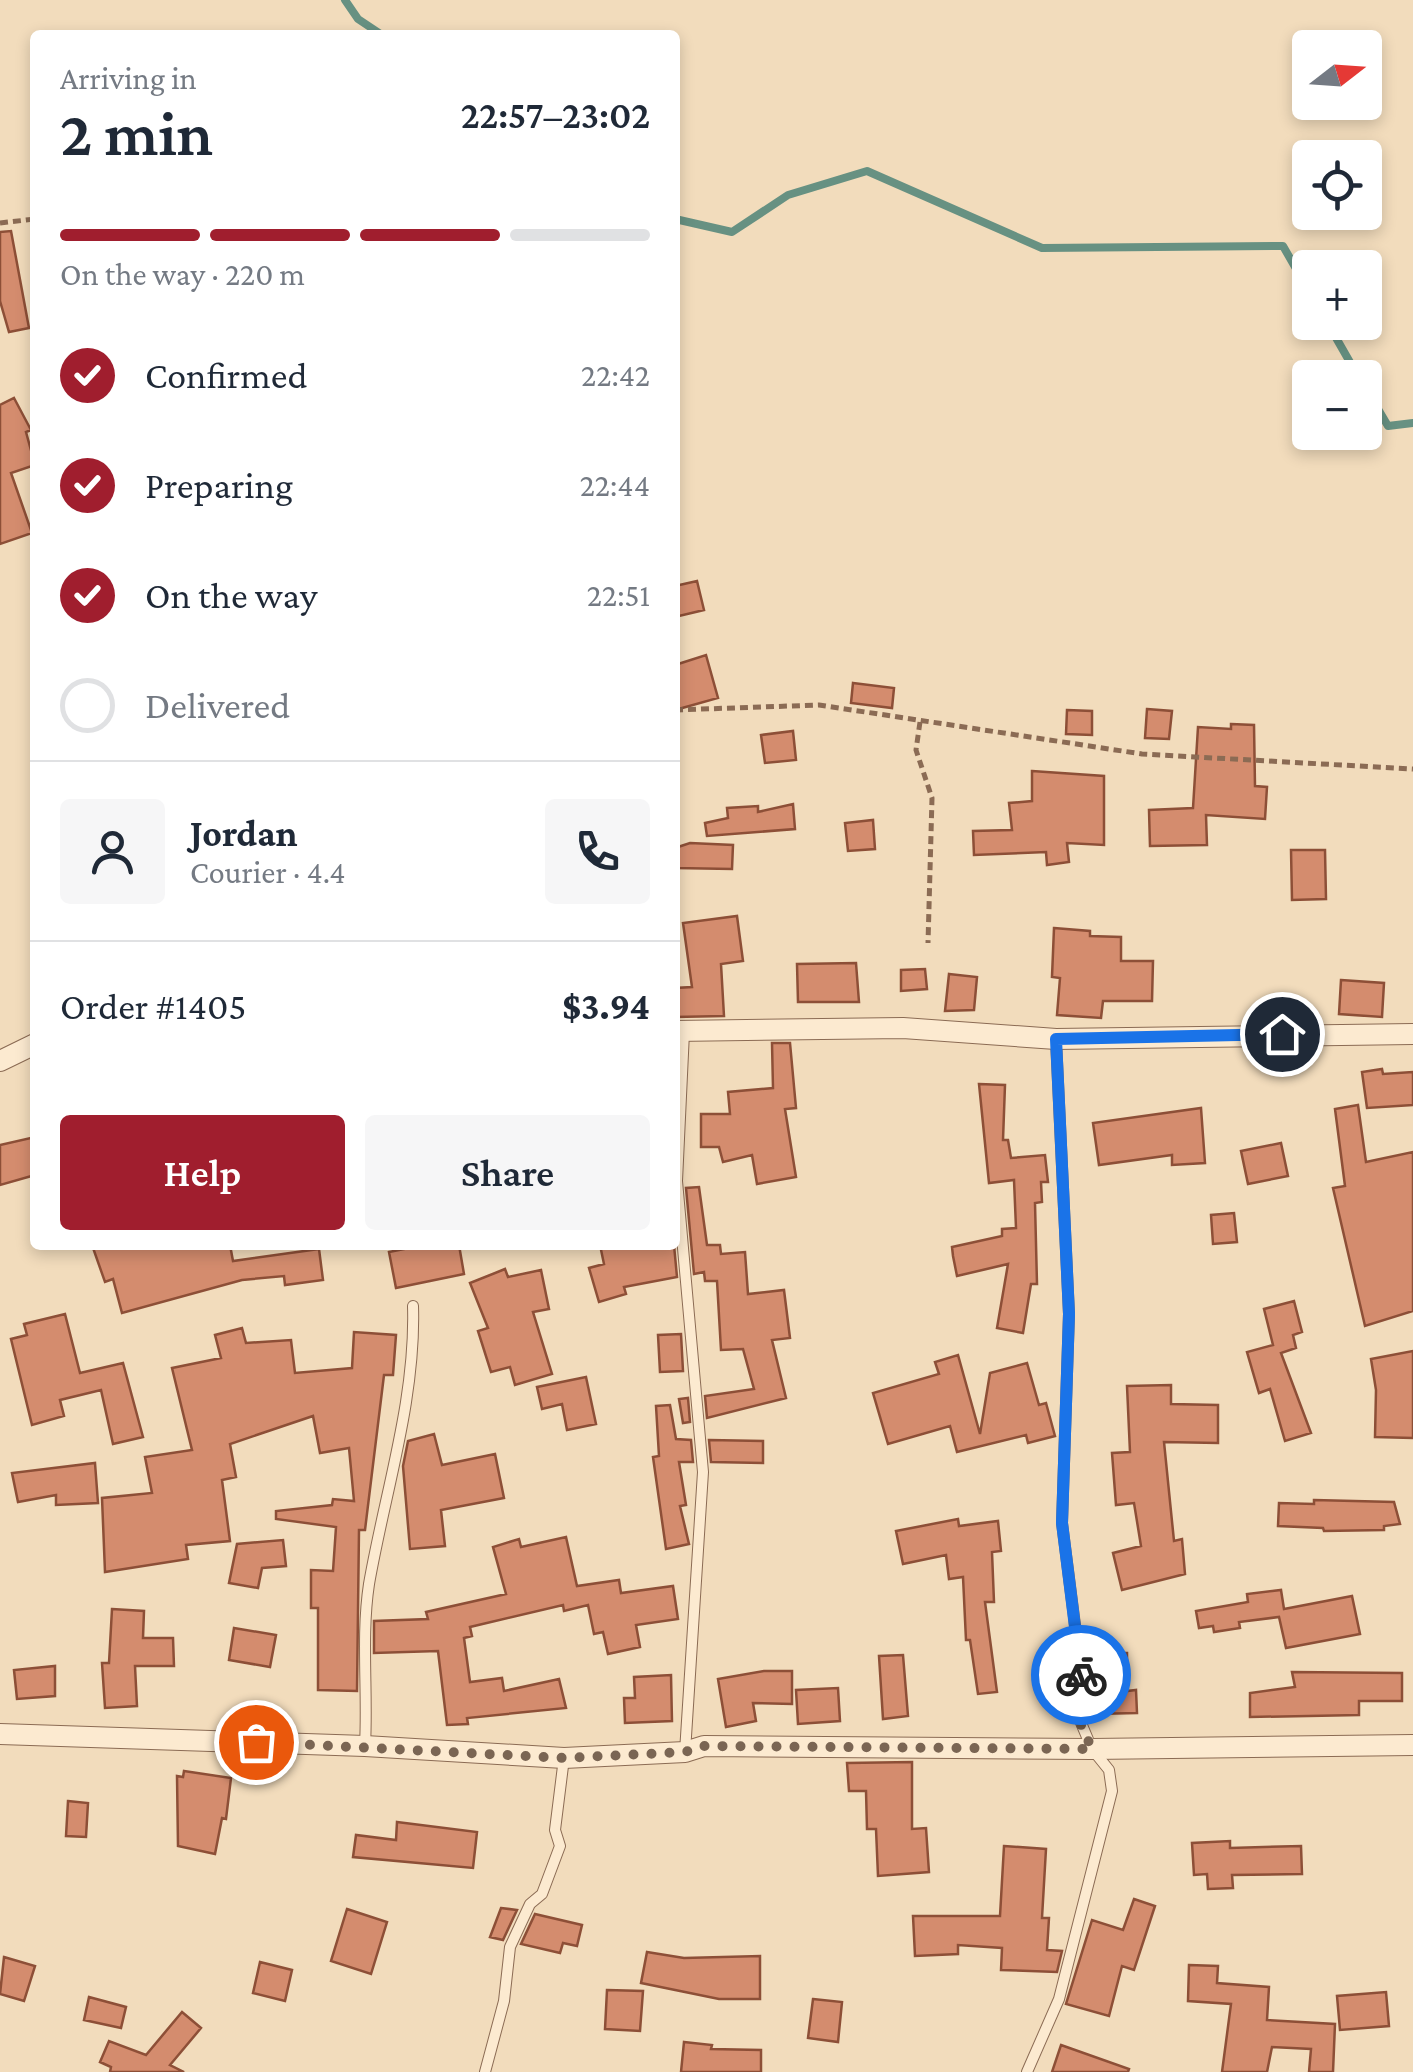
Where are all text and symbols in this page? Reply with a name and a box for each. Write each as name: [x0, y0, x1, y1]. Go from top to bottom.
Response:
north arrow: [1292, 30, 1382, 120]
map controls: [1292, 30, 1382, 450]
text: Arriving in: [60, 60, 197, 96]
text: 22:57–23:02: [461, 94, 650, 136]
text: 2 min: [60, 97, 213, 169]
button: locate: [1292, 140, 1382, 230]
button: +: [1292, 250, 1382, 340]
text: On the way · 220 m: [60, 256, 305, 292]
icon: check: [60, 348, 115, 403]
text: Confirmed: [145, 354, 308, 396]
text: 22:42: [581, 357, 650, 393]
button: −: [1292, 360, 1382, 450]
icon: check: [60, 458, 115, 513]
text: Preparing: [145, 464, 293, 506]
text: 22:44: [580, 467, 650, 503]
icon: check: [60, 568, 115, 623]
text: On the way: [145, 574, 317, 616]
text: 22:51: [587, 577, 650, 613]
text: Delivered: [145, 684, 290, 726]
button: person: [60, 799, 165, 904]
button: phone: [545, 799, 650, 904]
text: Jordan: [190, 812, 298, 854]
text: Courier · 4.4: [190, 854, 346, 890]
text: Order #1405: [60, 985, 246, 1027]
text: $3.94: [562, 985, 650, 1027]
pin: [1240, 992, 1325, 1077]
icon: home: [1255, 1007, 1310, 1062]
button: Help: [60, 1115, 345, 1230]
button: Share: [365, 1115, 650, 1230]
courier: [1031, 1625, 1131, 1725]
icon: bike: [1054, 1648, 1109, 1703]
pin: [214, 1700, 299, 1785]
icon: bag: [229, 1715, 284, 1770]

